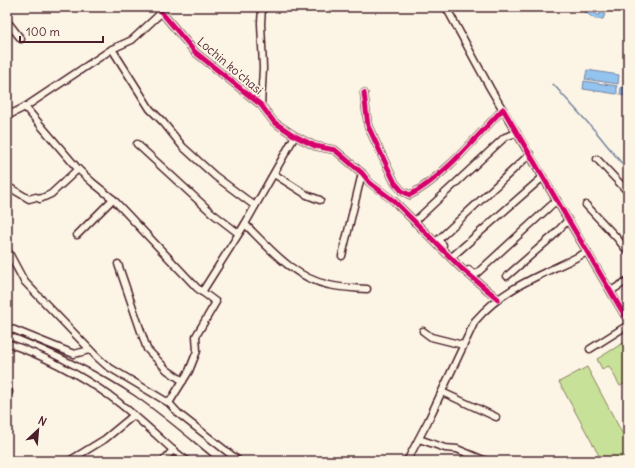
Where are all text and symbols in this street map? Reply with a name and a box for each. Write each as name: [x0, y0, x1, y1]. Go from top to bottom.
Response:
scale bar: [20, 18, 103, 44]
text: 100 m: [26, 24, 60, 39]
street label: Lochin ko'chasi: [194, 34, 266, 98]
north arrow: [18, 410, 58, 450]
text: N: [36, 413, 49, 429]

